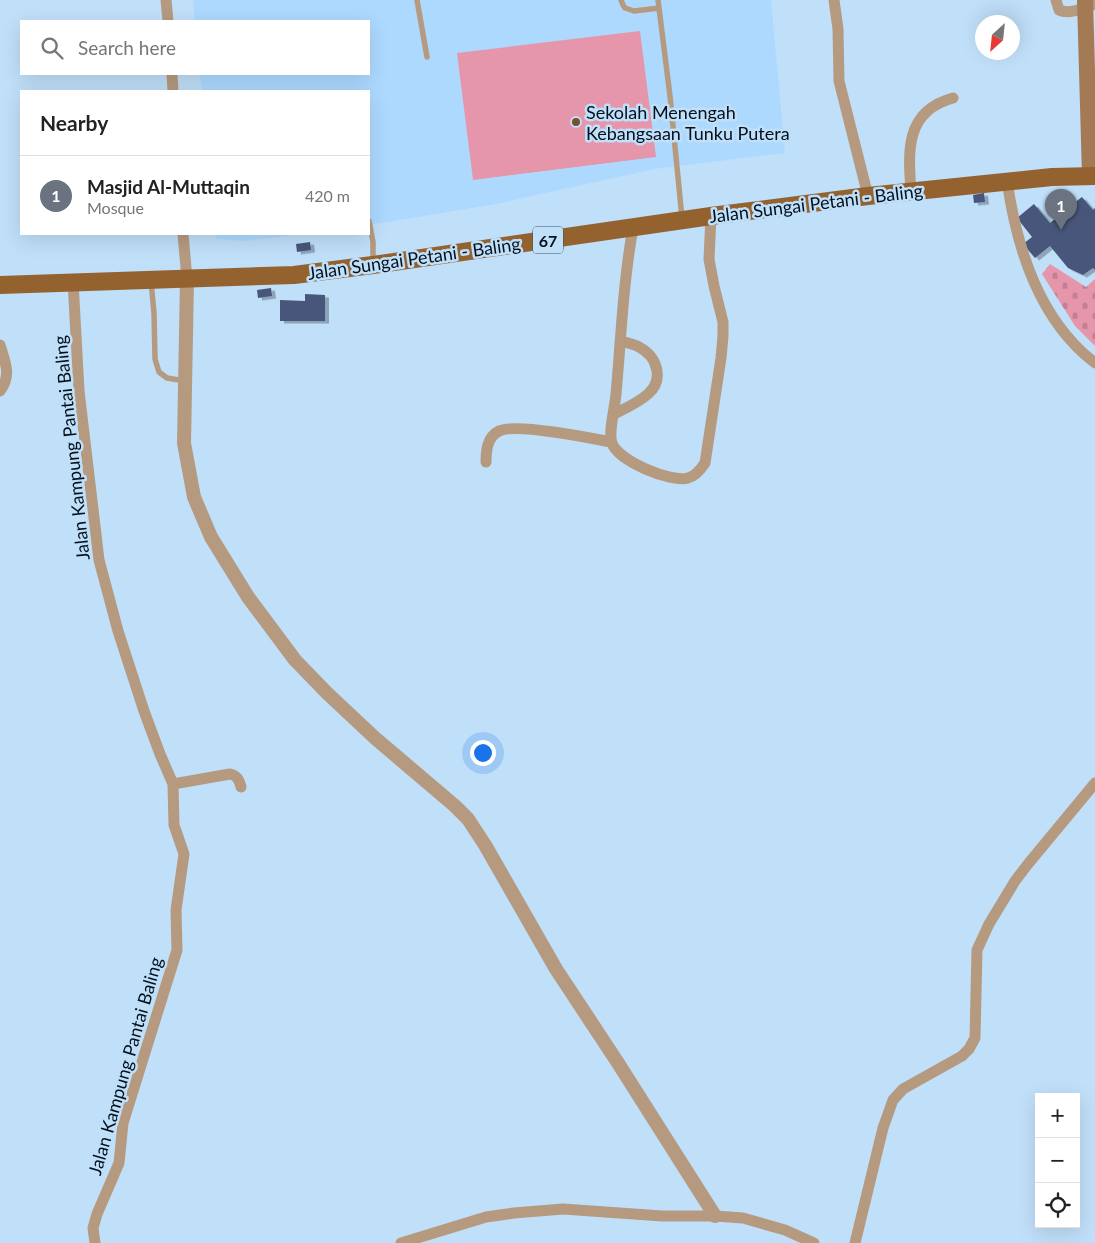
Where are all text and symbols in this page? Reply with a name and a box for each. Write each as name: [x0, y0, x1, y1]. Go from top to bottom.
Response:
north arrow: [975, 15, 1020, 60]
search box: [20, 20, 370, 75]
icon: search: [38, 34, 66, 62]
text: Search here: [78, 36, 176, 59]
place label: Sekolah Menengah Kebangsaan Tunku Putera: [586, 101, 790, 144]
text: Nearby: [40, 110, 108, 135]
marker: Sekolah Menengah Kebangsaan Tunku Putera: [570, 116, 582, 128]
text: Masjid Al-Muttaqin: [87, 175, 250, 198]
street label: Jalan Sungai Petani - Baling: [708, 179, 924, 227]
text: 1: [51, 186, 61, 205]
text: 420 m: [305, 186, 350, 205]
pin: 1: [1045, 189, 1077, 230]
text: Mosque: [87, 198, 144, 217]
road number: 67: [533, 226, 563, 254]
street label: Jalan Sungai Petani - Baling: [306, 232, 522, 284]
street label: Jalan Kampung Pantai Baling: [48, 335, 94, 561]
your location: [470, 740, 496, 766]
street label: Jalan Kampung Pantai Baling: [83, 954, 167, 1178]
map controls: [1035, 1093, 1080, 1228]
button: +: [1035, 1093, 1080, 1138]
button: −: [1035, 1138, 1080, 1183]
button: locate: [1035, 1183, 1080, 1228]

